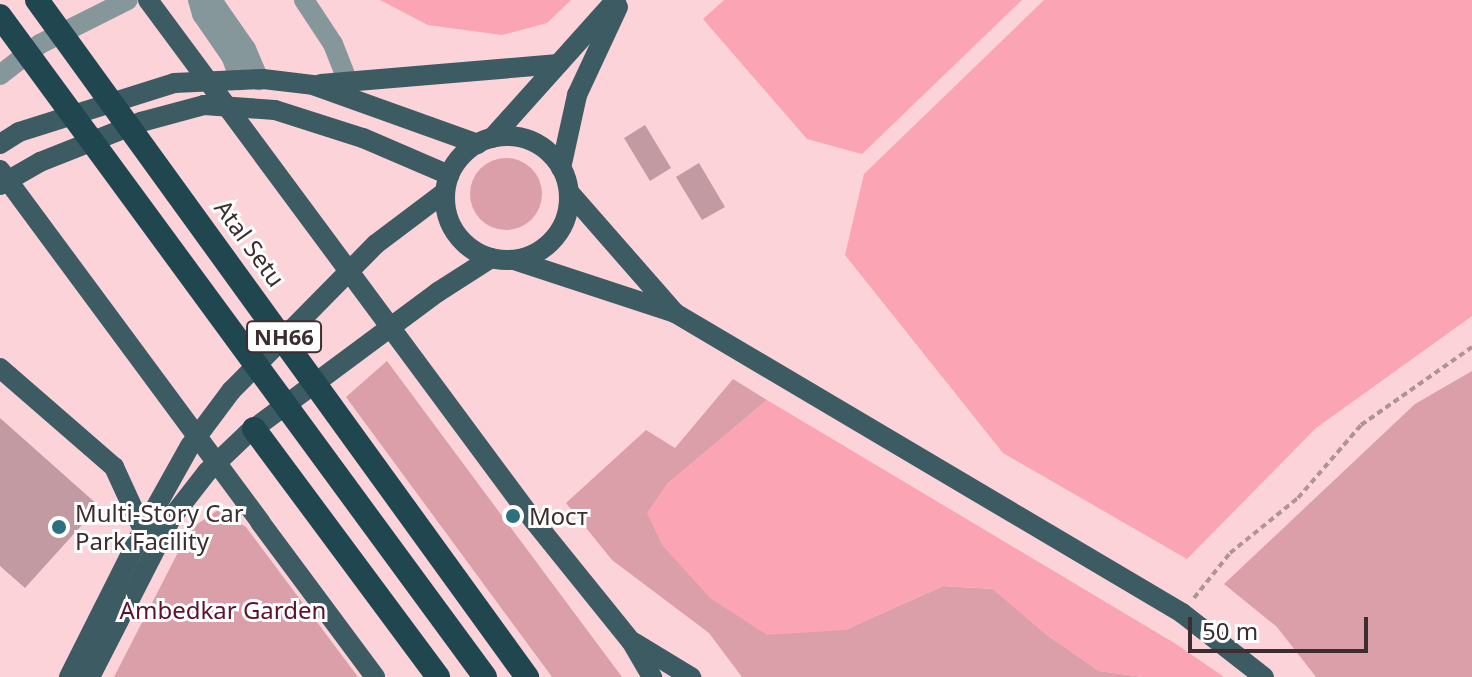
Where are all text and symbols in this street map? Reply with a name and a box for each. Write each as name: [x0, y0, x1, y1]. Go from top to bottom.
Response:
street label: Atal Setu: [209, 194, 291, 292]
road number: NH66: [246, 319, 322, 355]
place label: Multi-Story Car Park Facility: [75, 499, 244, 555]
place label: Мост: [529, 502, 588, 530]
marker: Мост: [504, 507, 522, 525]
marker: Multi-Story Car Park Facility: [50, 518, 68, 536]
park label: Ambedkar Garden: [120, 596, 326, 624]
scale bar: [1192, 601, 1372, 651]
text: 50 m: [1202, 614, 1258, 647]

